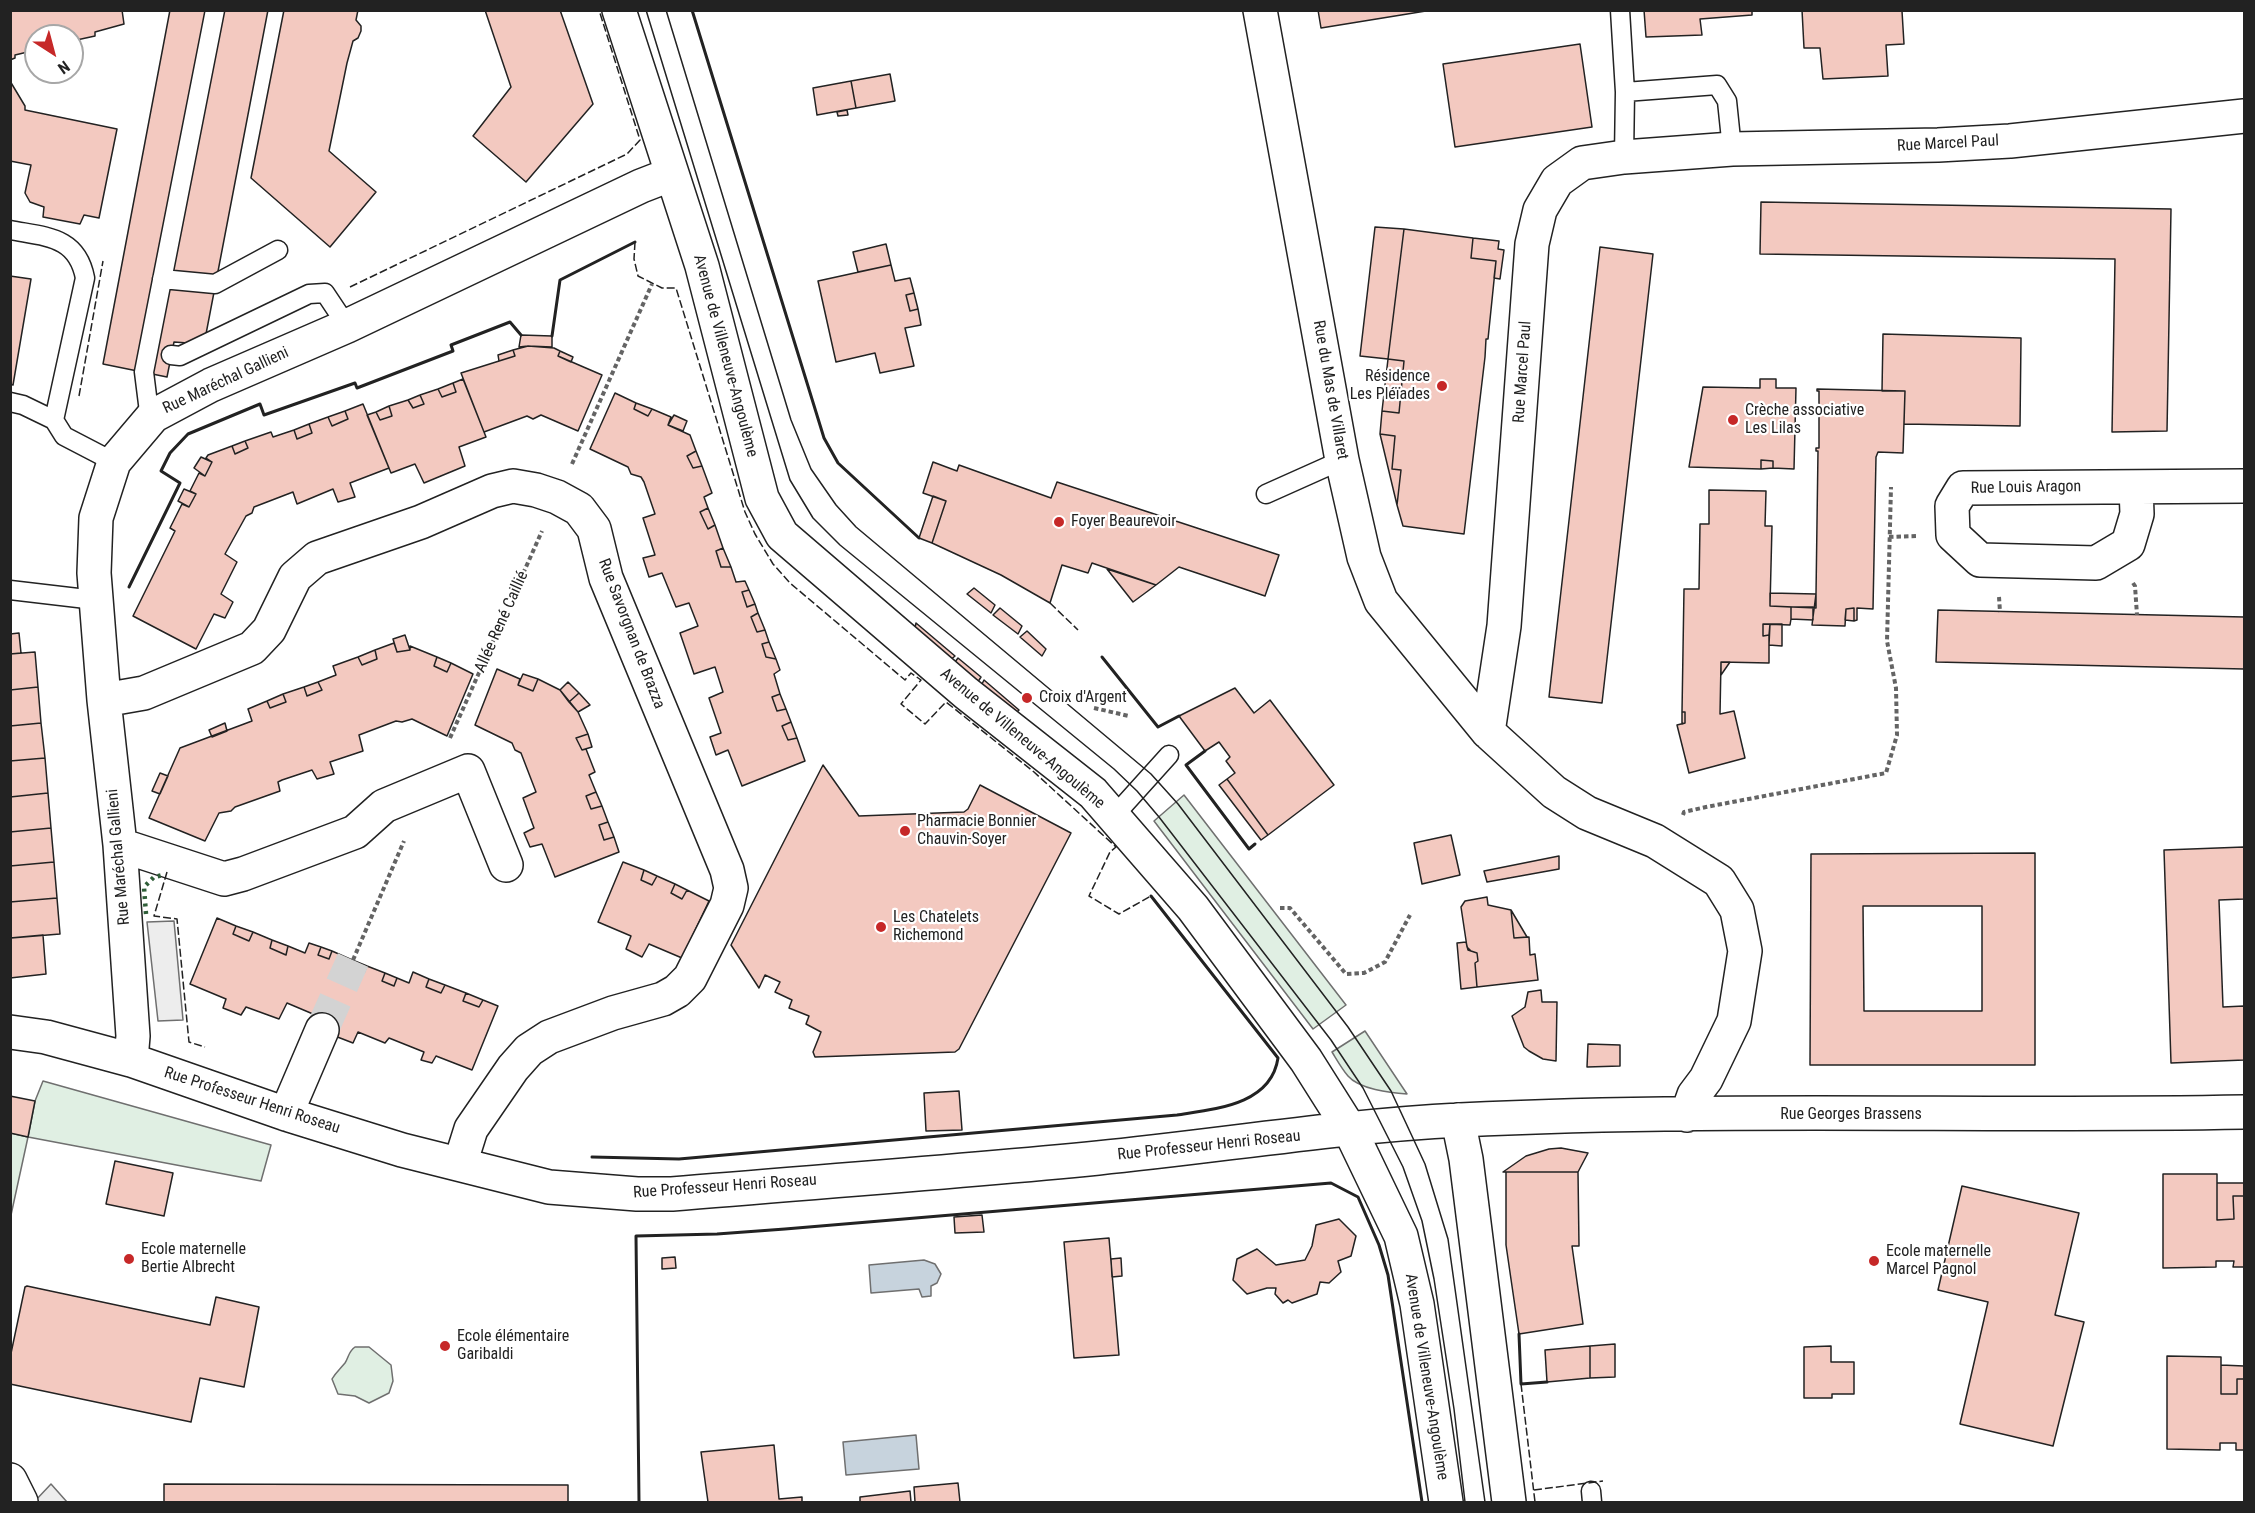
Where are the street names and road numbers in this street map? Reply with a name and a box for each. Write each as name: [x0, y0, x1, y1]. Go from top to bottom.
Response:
street label: Rue Marcel Paul: [1897, 132, 1999, 156]
street label: Avenue de Villeneuve-Angoulème: [689, 253, 761, 459]
street label: Rue du Mas de Villaret: [1308, 319, 1352, 461]
street label: Rue Marcel Paul: [1510, 320, 1536, 424]
street label: Rue Maréchal Gallieni: [160, 343, 292, 419]
street label: Rue Louis Aragon: [1971, 477, 2081, 499]
street label: Rue Savorgnan de Brazza: [594, 556, 668, 712]
street label: Allée René Caillié: [471, 568, 533, 676]
street label: Avenue de Villeneuve-Angoulème: [936, 665, 1108, 813]
street label: Rue Maréchal Gallieni: [103, 788, 135, 926]
street label: Rue Professeur Henri Roseau: [162, 1063, 342, 1139]
street label: Rue Georges Brassens: [1780, 1105, 1922, 1125]
street label: Rue Professeur Henri Roseau: [1117, 1127, 1301, 1165]
street label: Rue Professeur Henri Roseau: [633, 1171, 817, 1203]
street label: Avenue de Villeneuve-Angoulème: [1400, 1272, 1452, 1482]

